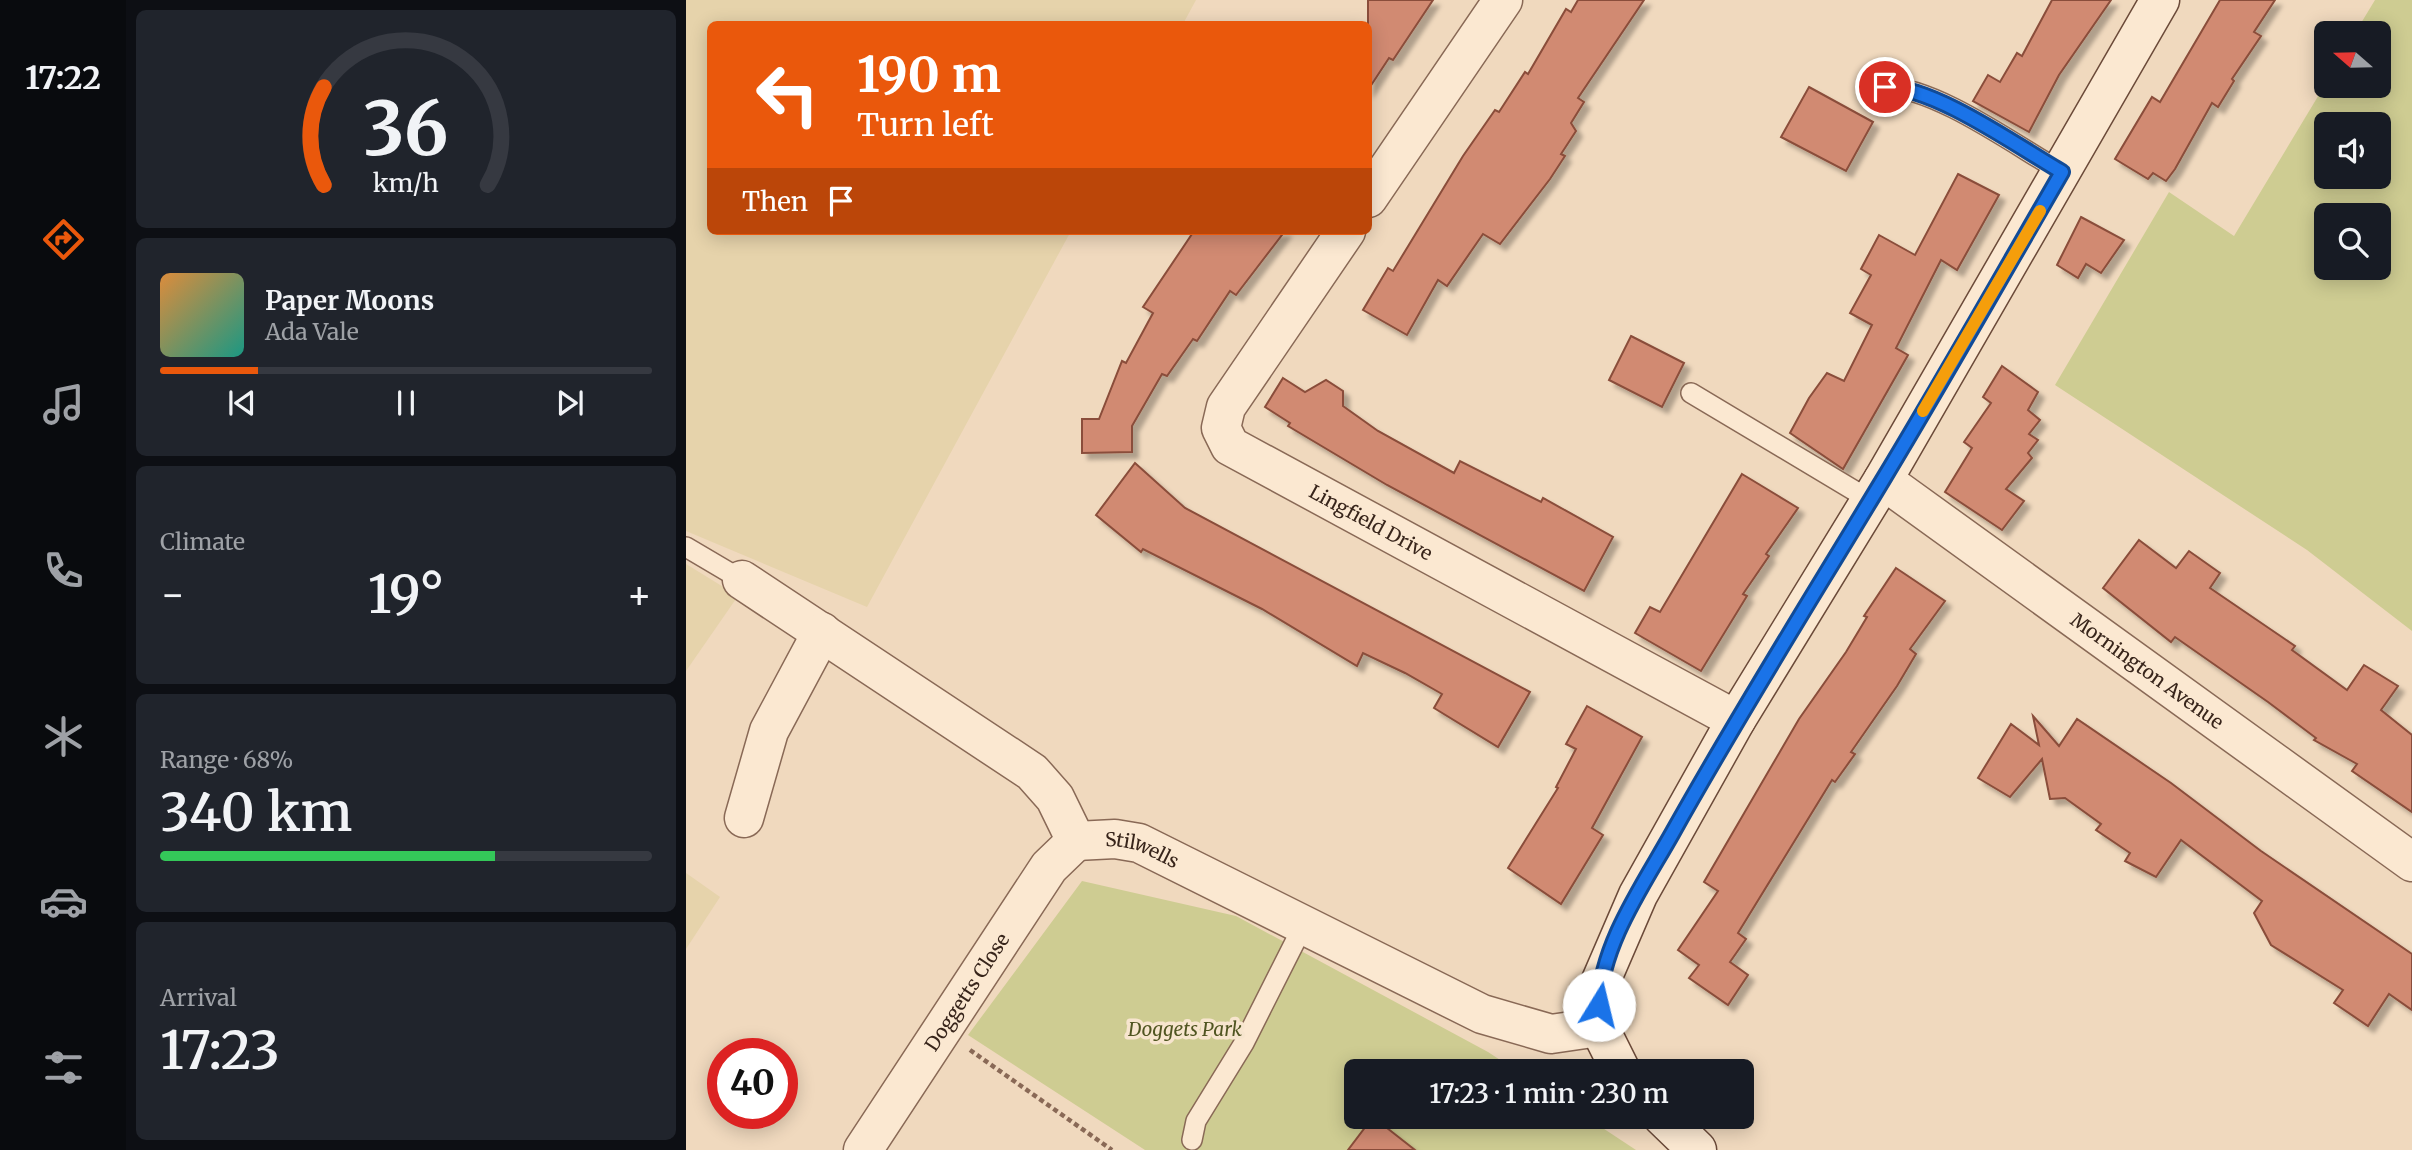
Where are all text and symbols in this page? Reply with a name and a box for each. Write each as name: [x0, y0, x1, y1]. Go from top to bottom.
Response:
north arrow: [2314, 21, 2390, 98]
map controls: [2314, 21, 2391, 280]
text: 190 m: [857, 44, 1001, 105]
icon: left: [742, 49, 833, 140]
pin: [1855, 57, 1915, 117]
text: 17:22: [25, 58, 101, 98]
icon: arrive: [1866, 68, 1904, 106]
text: 36: [363, 83, 449, 175]
text: Turn left: [857, 105, 994, 145]
button: sound: [2314, 112, 2391, 189]
text: km/h: [373, 167, 439, 199]
icon: arrive: [822, 182, 860, 220]
text: Then: [742, 185, 808, 218]
button: search: [2314, 203, 2391, 280]
icon: directions: [39, 215, 88, 264]
text: Paper Moons: [265, 284, 434, 317]
text: Ada Vale: [265, 317, 359, 346]
icon: music: [39, 380, 88, 429]
icon: previous: [223, 384, 261, 422]
icon: pause: [387, 384, 425, 422]
icon: next: [551, 384, 589, 422]
street label: Lingfield Drive: [1305, 479, 1437, 565]
text: Climate: [160, 527, 245, 556]
icon: phone: [39, 546, 88, 595]
text: 19°: [368, 562, 444, 627]
text: −: [160, 571, 185, 618]
text: +: [627, 571, 652, 618]
street label: Mornington Avenue: [2066, 608, 2229, 734]
icon: climate: [39, 712, 88, 761]
text: Range · 68%: [160, 745, 293, 774]
text: 340 km: [160, 780, 352, 845]
street label: Stilwells: [1105, 827, 1183, 873]
icon: car: [39, 877, 88, 926]
street label: Doggetts Close: [919, 928, 1014, 1056]
position arrow: [1562, 968, 1636, 1042]
text: Arrival: [160, 983, 237, 1012]
park label: Doggets Park: [1127, 1017, 1242, 1041]
text: 17:23: [160, 1018, 280, 1083]
speed limit sign: 40: [707, 1038, 798, 1129]
icon: filters: [39, 1043, 88, 1092]
text: 17:23 · 1 min · 230 m: [1429, 1077, 1669, 1110]

